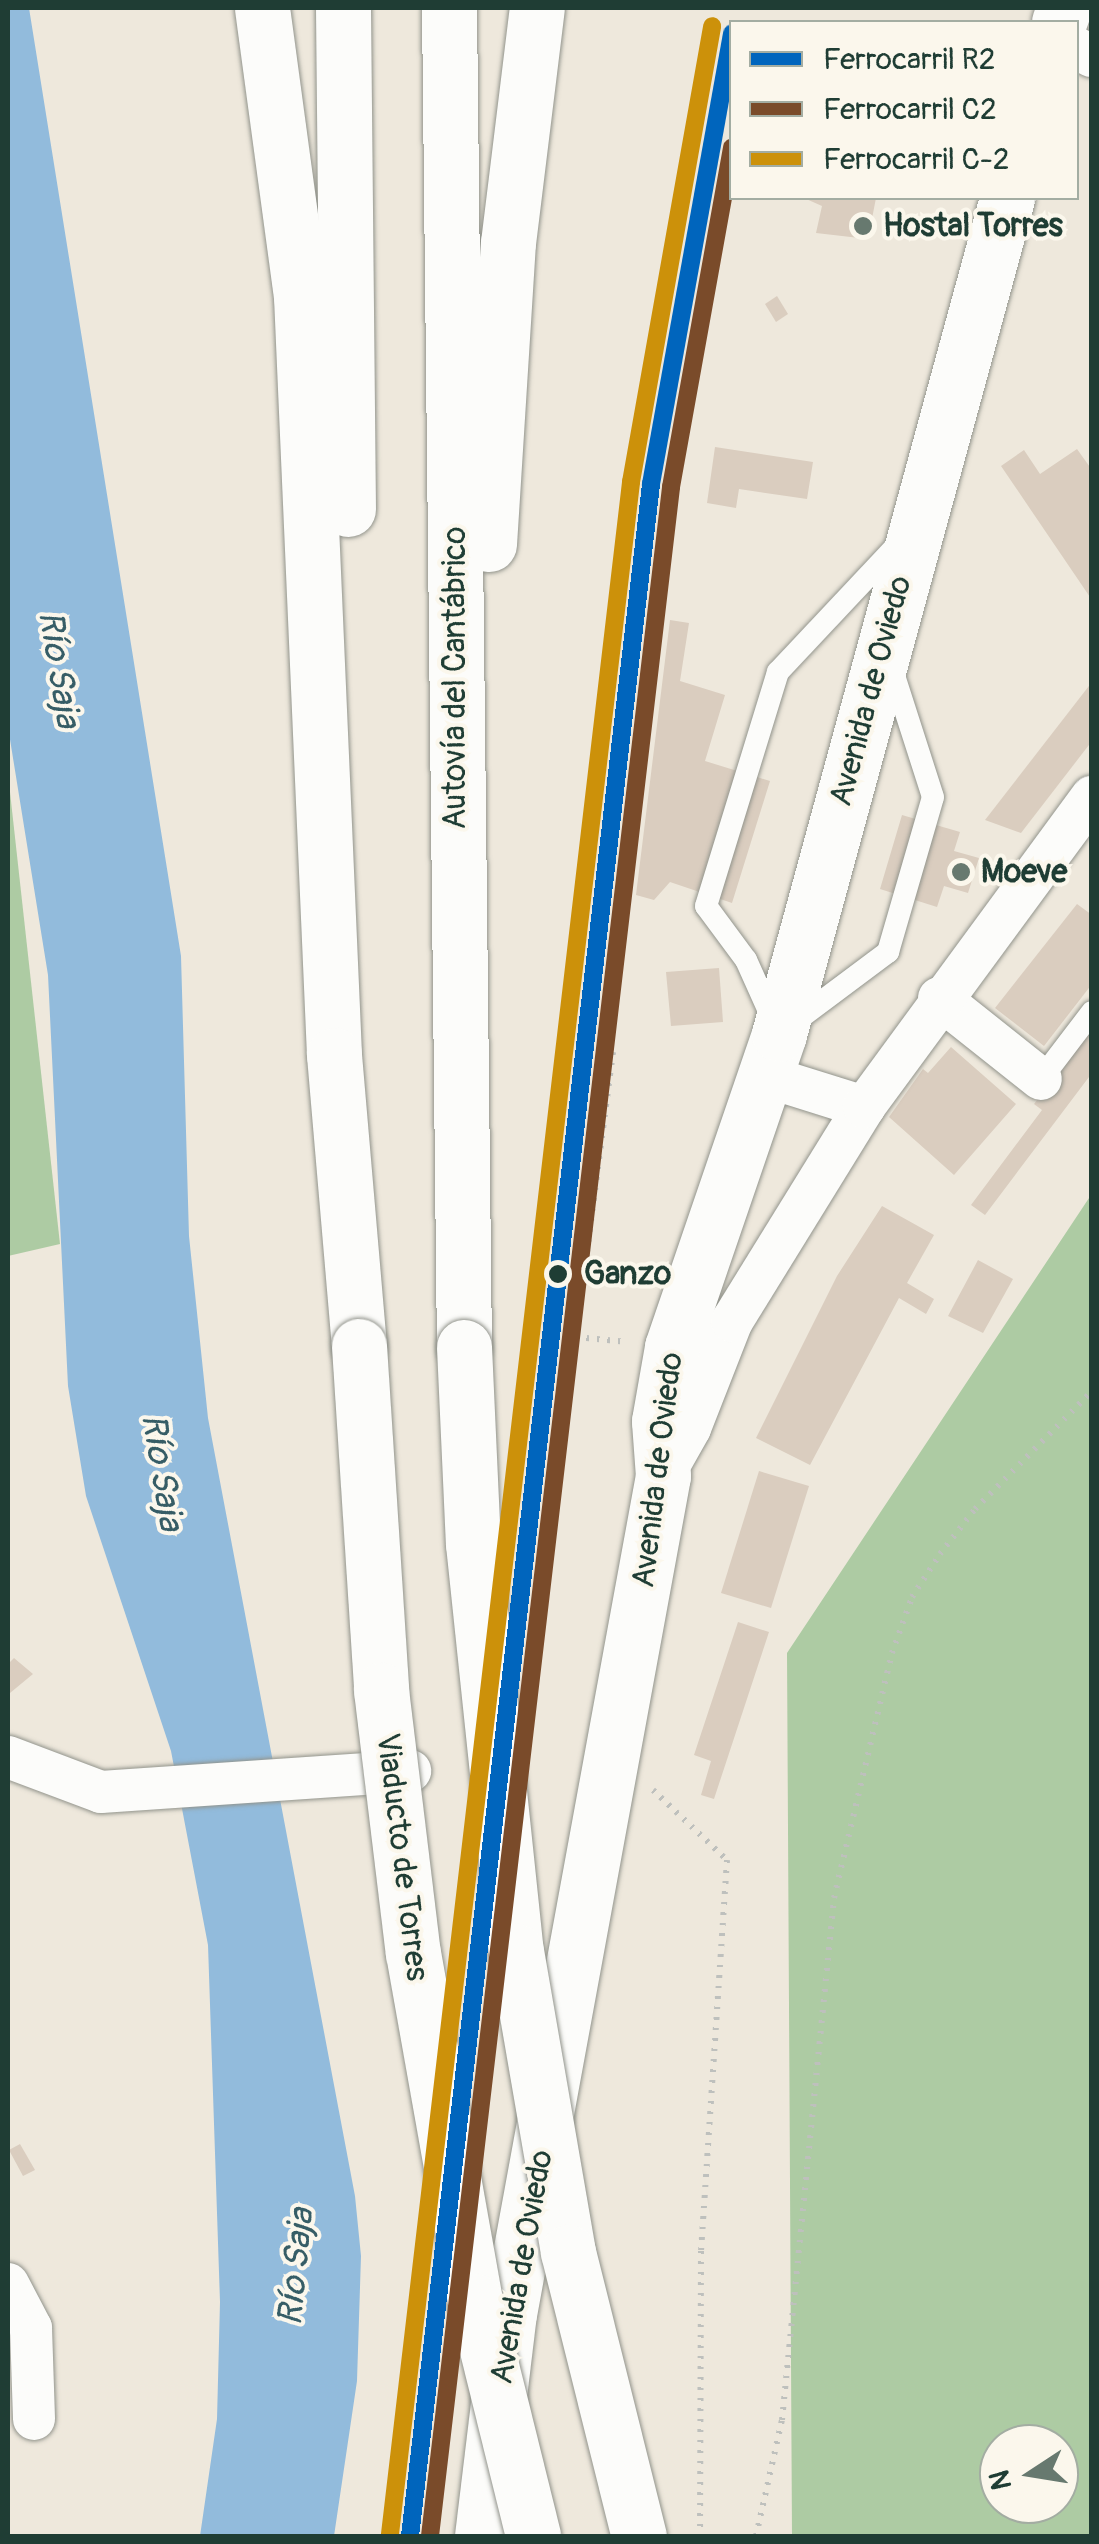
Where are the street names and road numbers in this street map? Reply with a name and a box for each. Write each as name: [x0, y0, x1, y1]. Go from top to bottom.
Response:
street label: Autovía del Cantábrico: [436, 527, 474, 829]
street label: Avenida de Oviedo: [822, 572, 920, 810]
street label: Avenida de Oviedo: [625, 1350, 691, 1590]
street label: Viaducto de Torres: [368, 1731, 436, 1983]
street label: Avenida de Oviedo: [483, 2147, 561, 2387]

